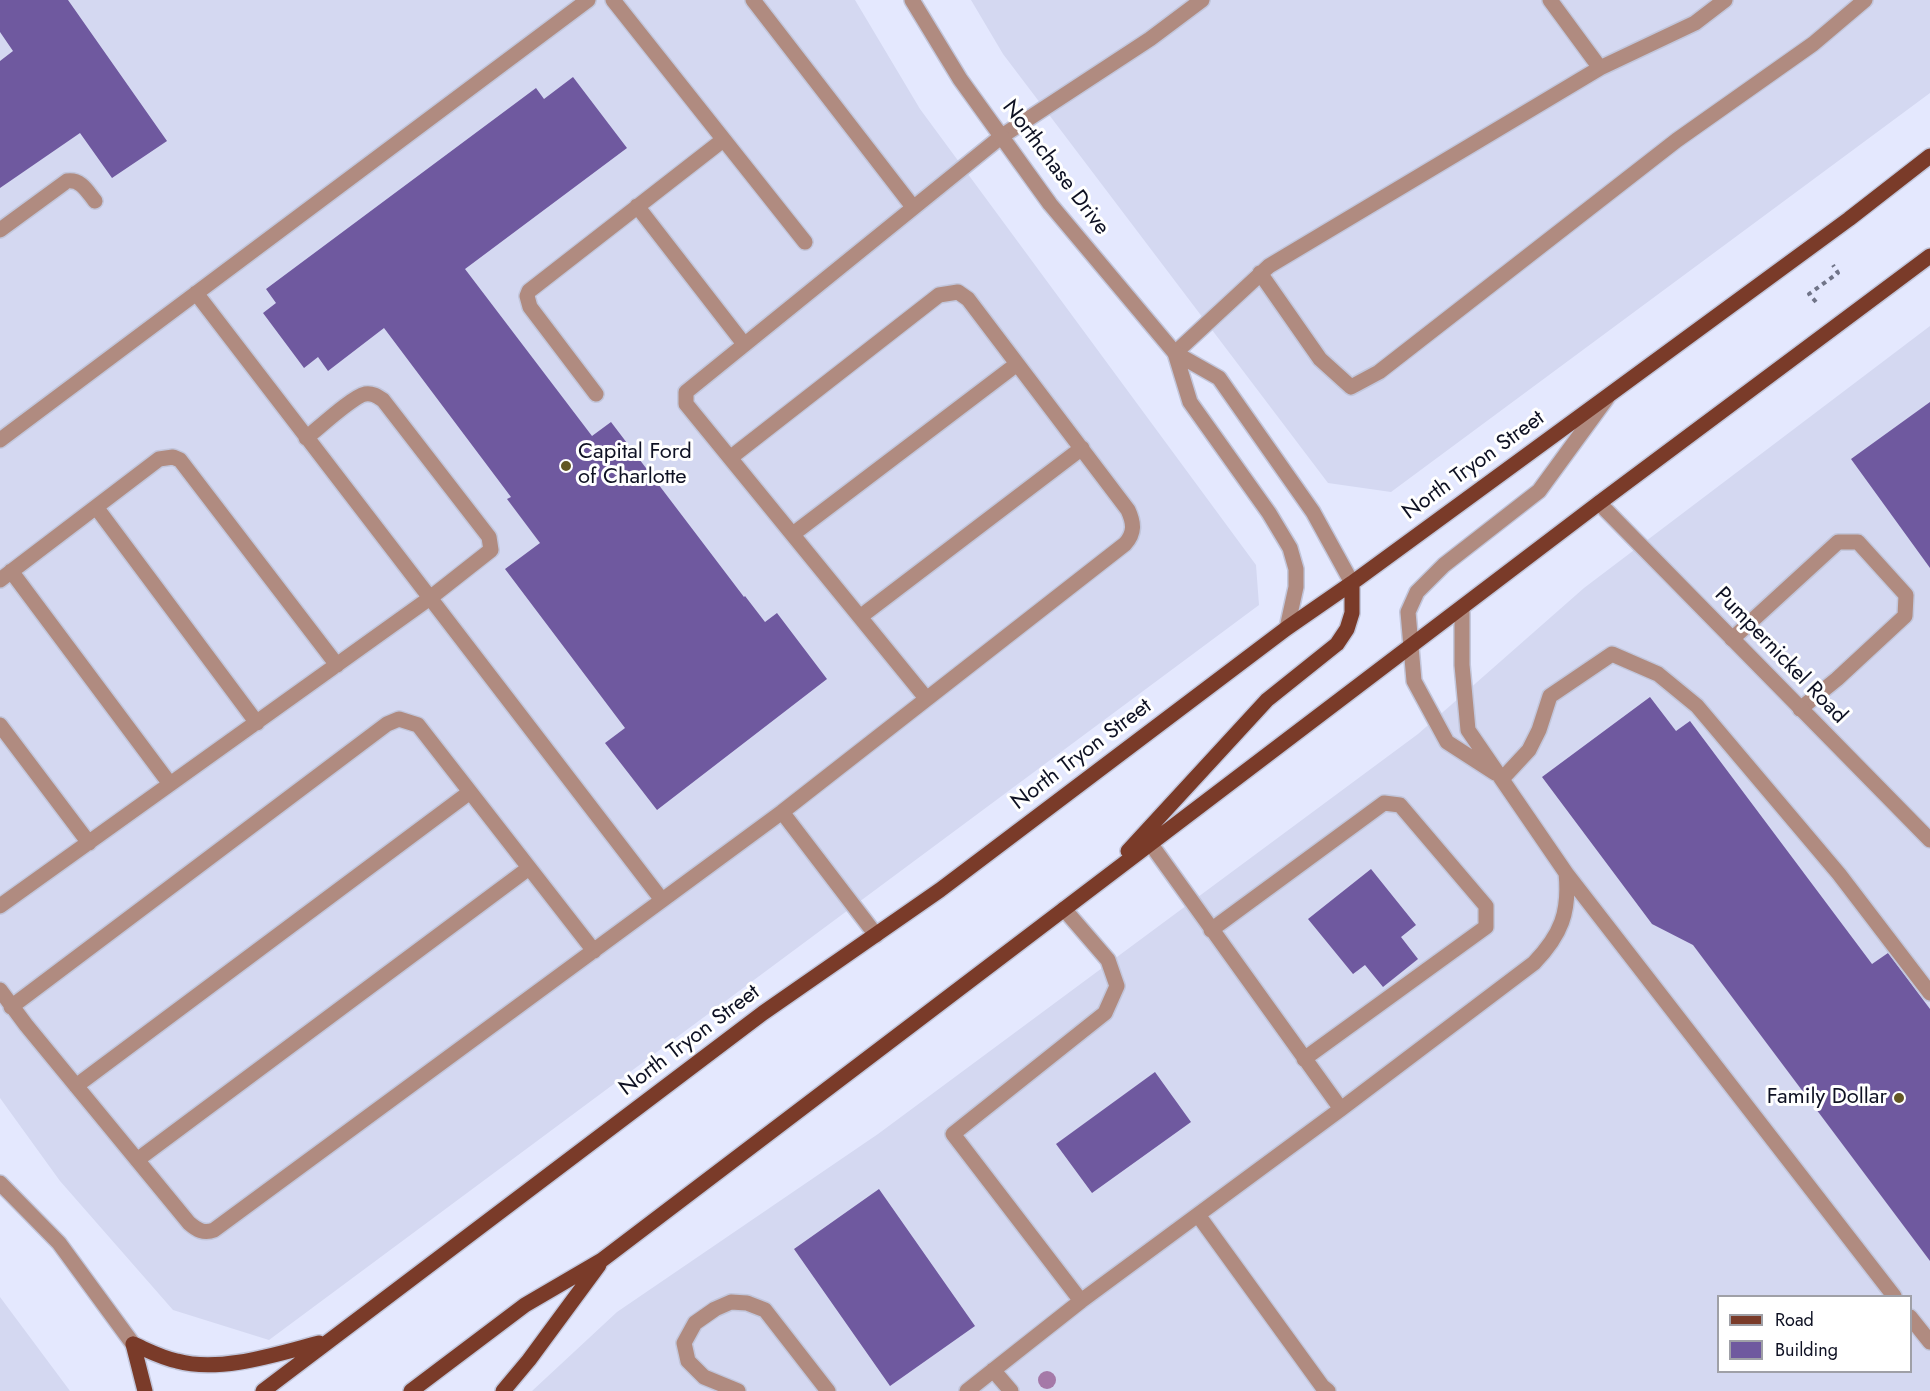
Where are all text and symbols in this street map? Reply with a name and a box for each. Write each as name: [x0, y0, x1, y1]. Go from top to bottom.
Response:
street label: Northchase Drive: [996, 95, 1114, 241]
street label: North Tryon Street: [1398, 406, 1550, 526]
place label: Capital Ford of Charlotte: [578, 440, 692, 492]
marker: Capital Ford of Charlotte: [559, 459, 573, 473]
street label: Pumpernickel Road: [1708, 582, 1852, 730]
street label: North Tryon Street: [1007, 694, 1157, 816]
street label: North Tryon Street: [615, 980, 765, 1102]
place label: Family Dollar: [1767, 1085, 1887, 1111]
marker: Family Dollar: [1892, 1091, 1906, 1105]
legend: [1717, 1295, 1912, 1373]
text: Road: [1775, 1307, 1814, 1333]
text: Building: [1775, 1337, 1838, 1363]

